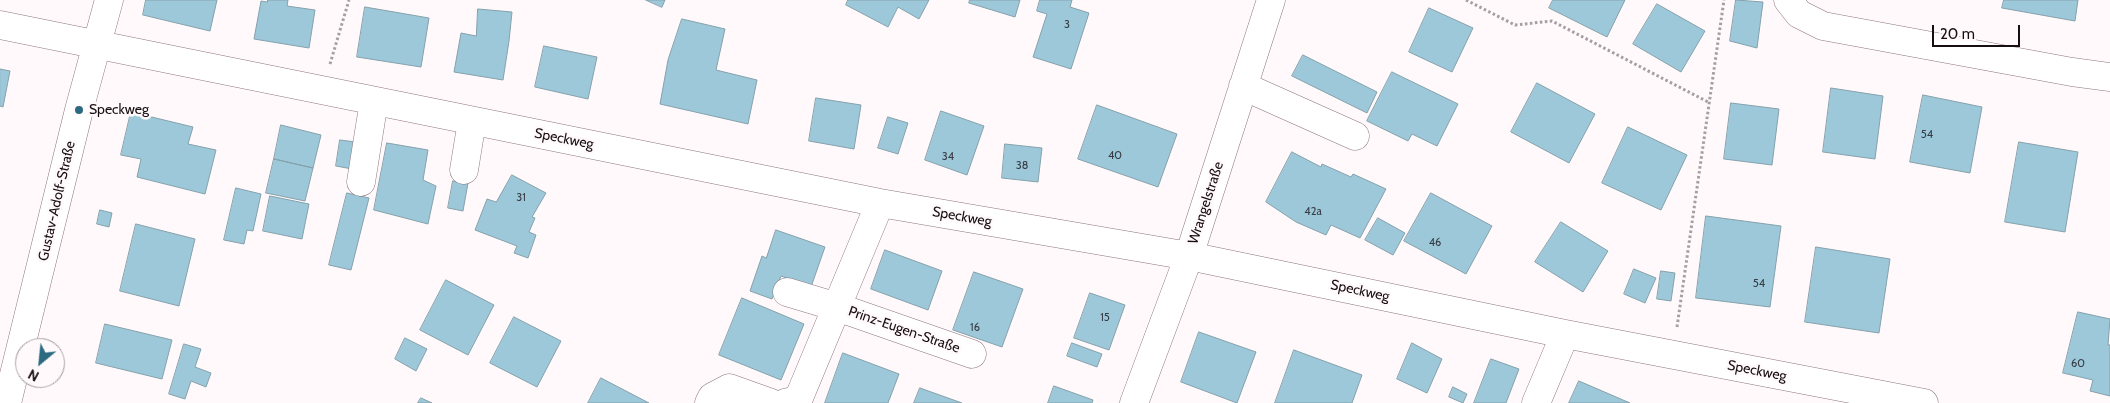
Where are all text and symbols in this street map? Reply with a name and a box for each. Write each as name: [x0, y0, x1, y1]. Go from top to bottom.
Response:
scale bar: [1935, 15, 2022, 47]
house number: 3: [1064, 18, 1070, 32]
text: 20 m: [1940, 25, 1975, 43]
place label: Speckweg: [89, 102, 149, 118]
marker: Speckweg: [73, 104, 85, 116]
street label: Speckweg: [533, 125, 595, 153]
house number: 54: [1921, 128, 1933, 142]
street label: Gustav-Adolf-Straße: [35, 139, 79, 263]
house number: 40: [1108, 149, 1122, 163]
house number: 34: [942, 150, 954, 164]
house number: 38: [1016, 159, 1028, 173]
street label: Wrangelstraße: [1185, 160, 1227, 246]
house number: 31: [516, 191, 526, 205]
street label: Speckweg: [931, 204, 993, 230]
house number: 42a: [1304, 205, 1322, 219]
house number: 46: [1429, 236, 1441, 250]
street label: Speckweg: [1329, 277, 1391, 305]
house number: 54: [1753, 277, 1765, 291]
street label: Prinz-Eugen-Straße: [846, 303, 962, 357]
house number: 15: [1100, 311, 1110, 325]
house number: 16: [970, 321, 980, 335]
north arrow: [15, 338, 65, 388]
street label: Speckweg: [1726, 357, 1788, 385]
house number: 60: [2071, 357, 2085, 371]
text: N: [25, 365, 42, 386]

